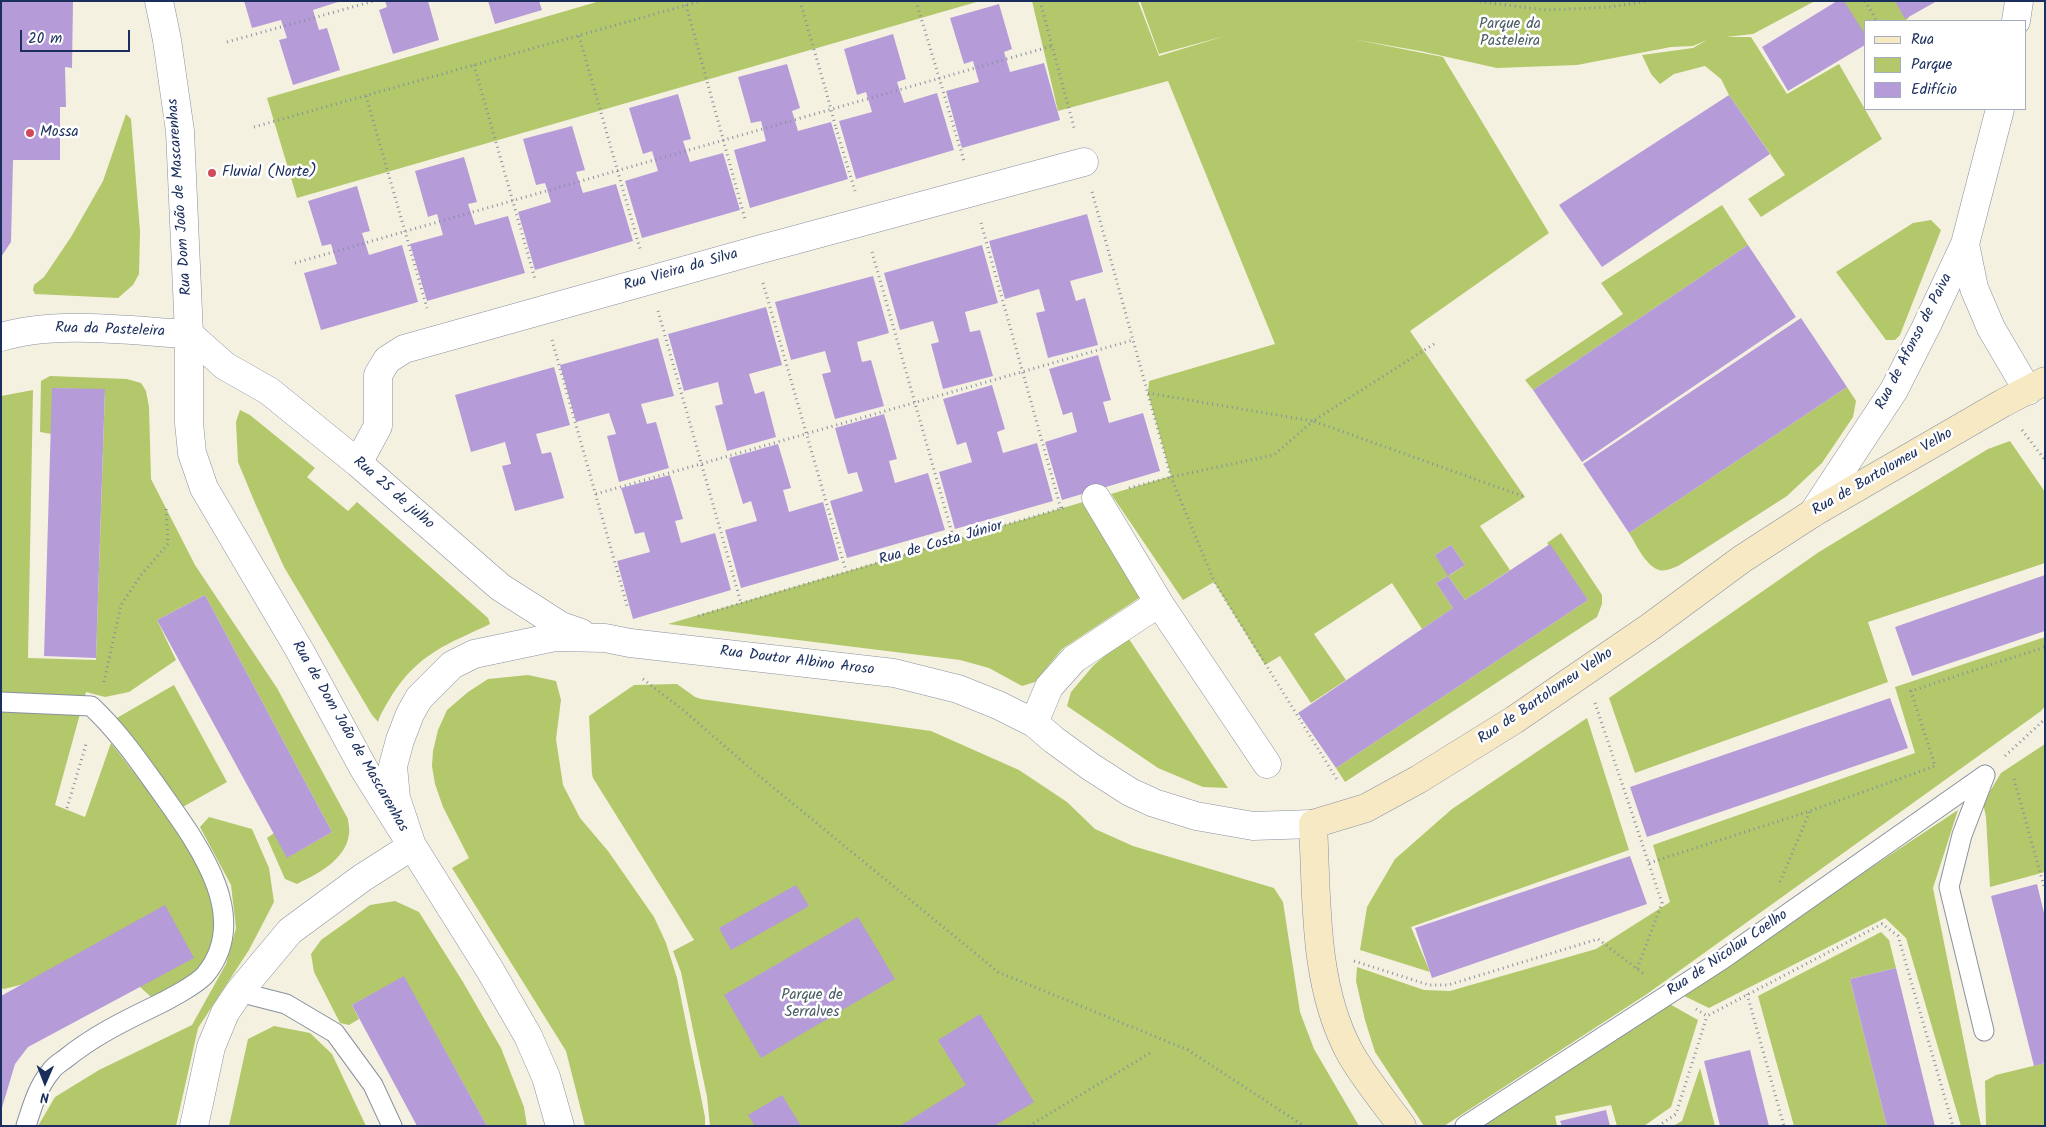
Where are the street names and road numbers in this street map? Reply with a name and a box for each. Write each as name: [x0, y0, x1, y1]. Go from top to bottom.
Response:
street label: Rua Dom João de Mascarenhas: [165, 98, 197, 296]
street label: Rua Vieira da Silva: [622, 246, 740, 296]
street label: Rua de Afonso de Paiva: [1873, 271, 1957, 413]
street label: Rua da Pasteleira: [55, 320, 165, 342]
street label: Rua de Bartolomeu Velho: [1810, 425, 1956, 521]
street label: Rua 25 de julho: [349, 454, 437, 534]
street label: Rua de Costa Júnior: [877, 518, 1005, 570]
street label: Rua de Dom João de Mascarenhas: [287, 638, 411, 836]
street label: Rua Doutor Albino Aroso: [719, 644, 875, 680]
street label: Rua de Bartolomeu Velho: [1475, 645, 1617, 749]
street label: Rua de Nicolau Coelho: [1664, 907, 1792, 1001]

